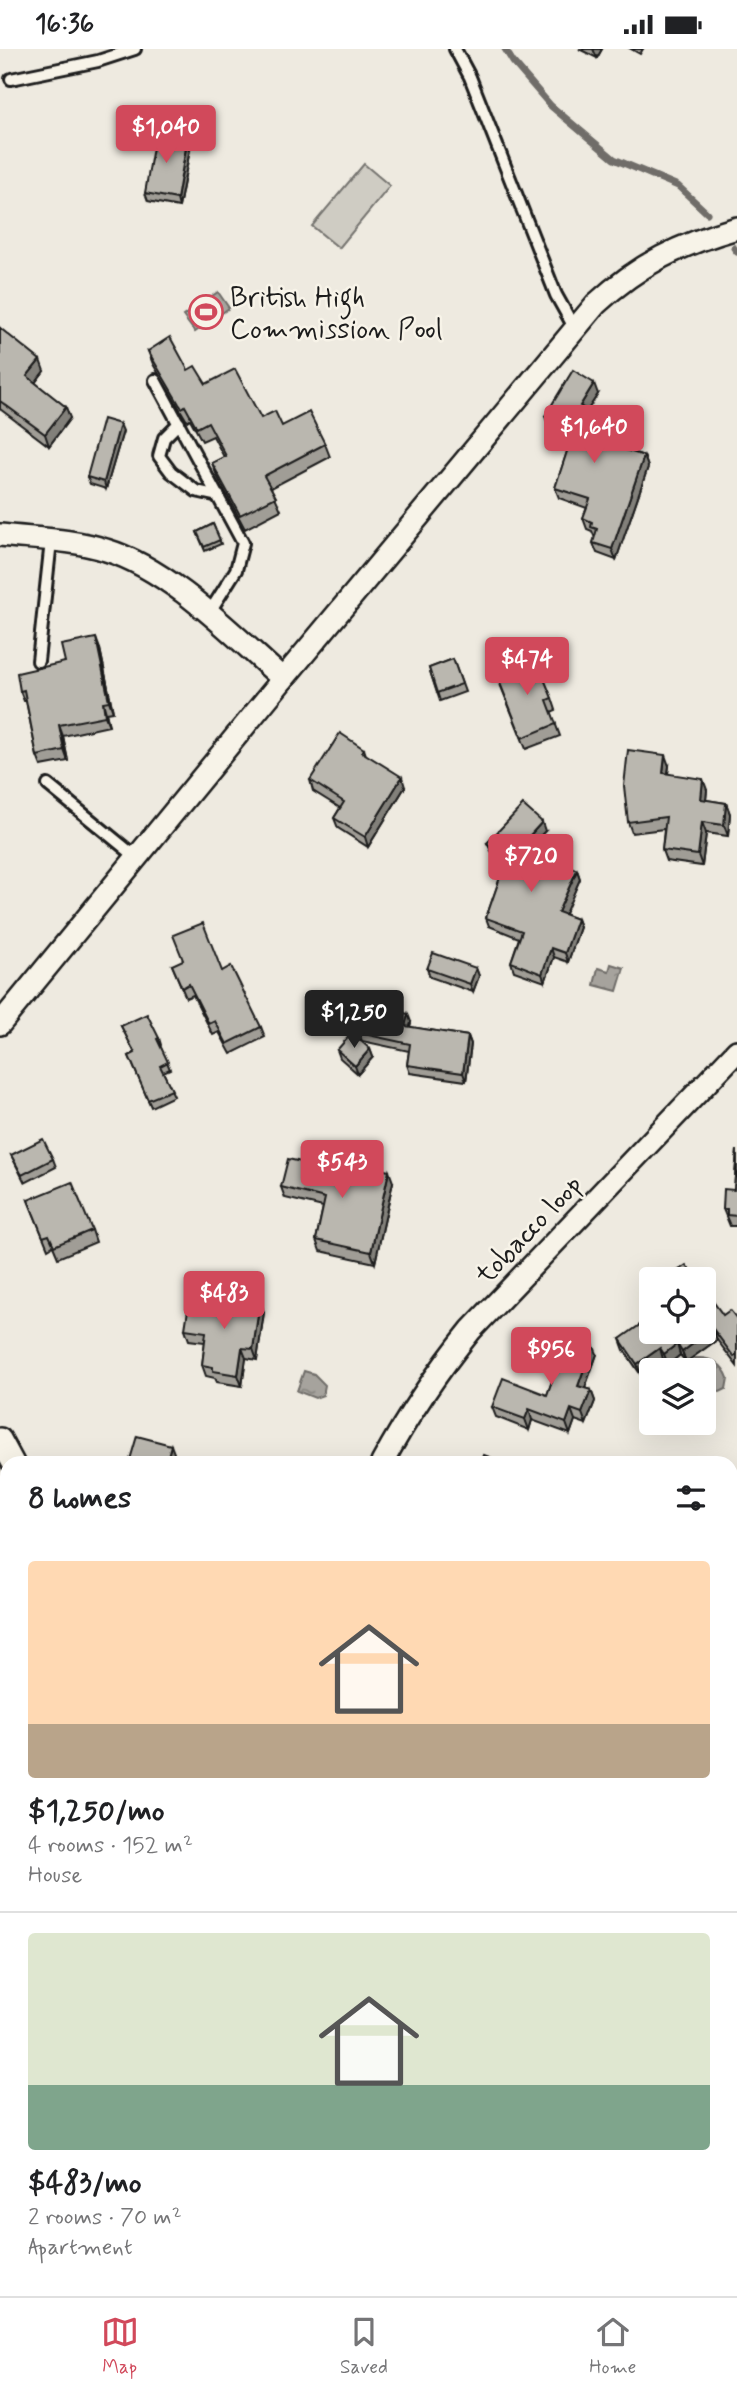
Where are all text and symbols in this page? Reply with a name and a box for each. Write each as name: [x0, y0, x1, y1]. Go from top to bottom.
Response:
text: 16:36: [35, 8, 94, 42]
pin: $1,040: [109, 106, 223, 165]
text: $1,040: [132, 113, 200, 143]
place label: British High Commission Pool: [230, 280, 443, 349]
sports icon: British High Commission Pool: [187, 293, 225, 331]
pin: $1,640: [537, 405, 651, 465]
text: $1,640: [560, 413, 628, 443]
pin: $474: [486, 637, 568, 697]
text: $474: [501, 645, 553, 675]
pin: $720: [490, 835, 572, 894]
text: $720: [504, 842, 558, 872]
pin: $1,250: [297, 991, 411, 1050]
text: $1,250: [321, 998, 387, 1028]
pin: $543: [301, 1141, 383, 1200]
text: $543: [317, 1148, 367, 1178]
street label: tobacco loop: [468, 1168, 591, 1294]
map controls: [639, 1267, 716, 1435]
button: locate: [639, 1267, 716, 1344]
pin: $483: [183, 1271, 265, 1331]
text: $483: [200, 1279, 248, 1309]
pin: $956: [510, 1327, 592, 1387]
text: $956: [527, 1335, 575, 1365]
button: layers: [639, 1358, 716, 1435]
text: 8 homes: [28, 1479, 131, 1518]
icon: filters: [672, 1479, 710, 1517]
icon: home: [306, 1606, 432, 1732]
text: $1,250/mo: [28, 1792, 165, 1831]
text: 4 rooms · 152 m²: [28, 1831, 193, 1861]
text: House: [28, 1861, 82, 1891]
icon: home: [306, 1978, 432, 2104]
text: $483/mo: [28, 2164, 142, 2203]
text: 2 rooms · 70 m²: [28, 2203, 182, 2233]
text: Apartment: [28, 2233, 133, 2263]
tab: Map: [101, 2313, 139, 2380]
tab: Saved: [340, 2313, 388, 2380]
tab: Home: [589, 2313, 636, 2380]

